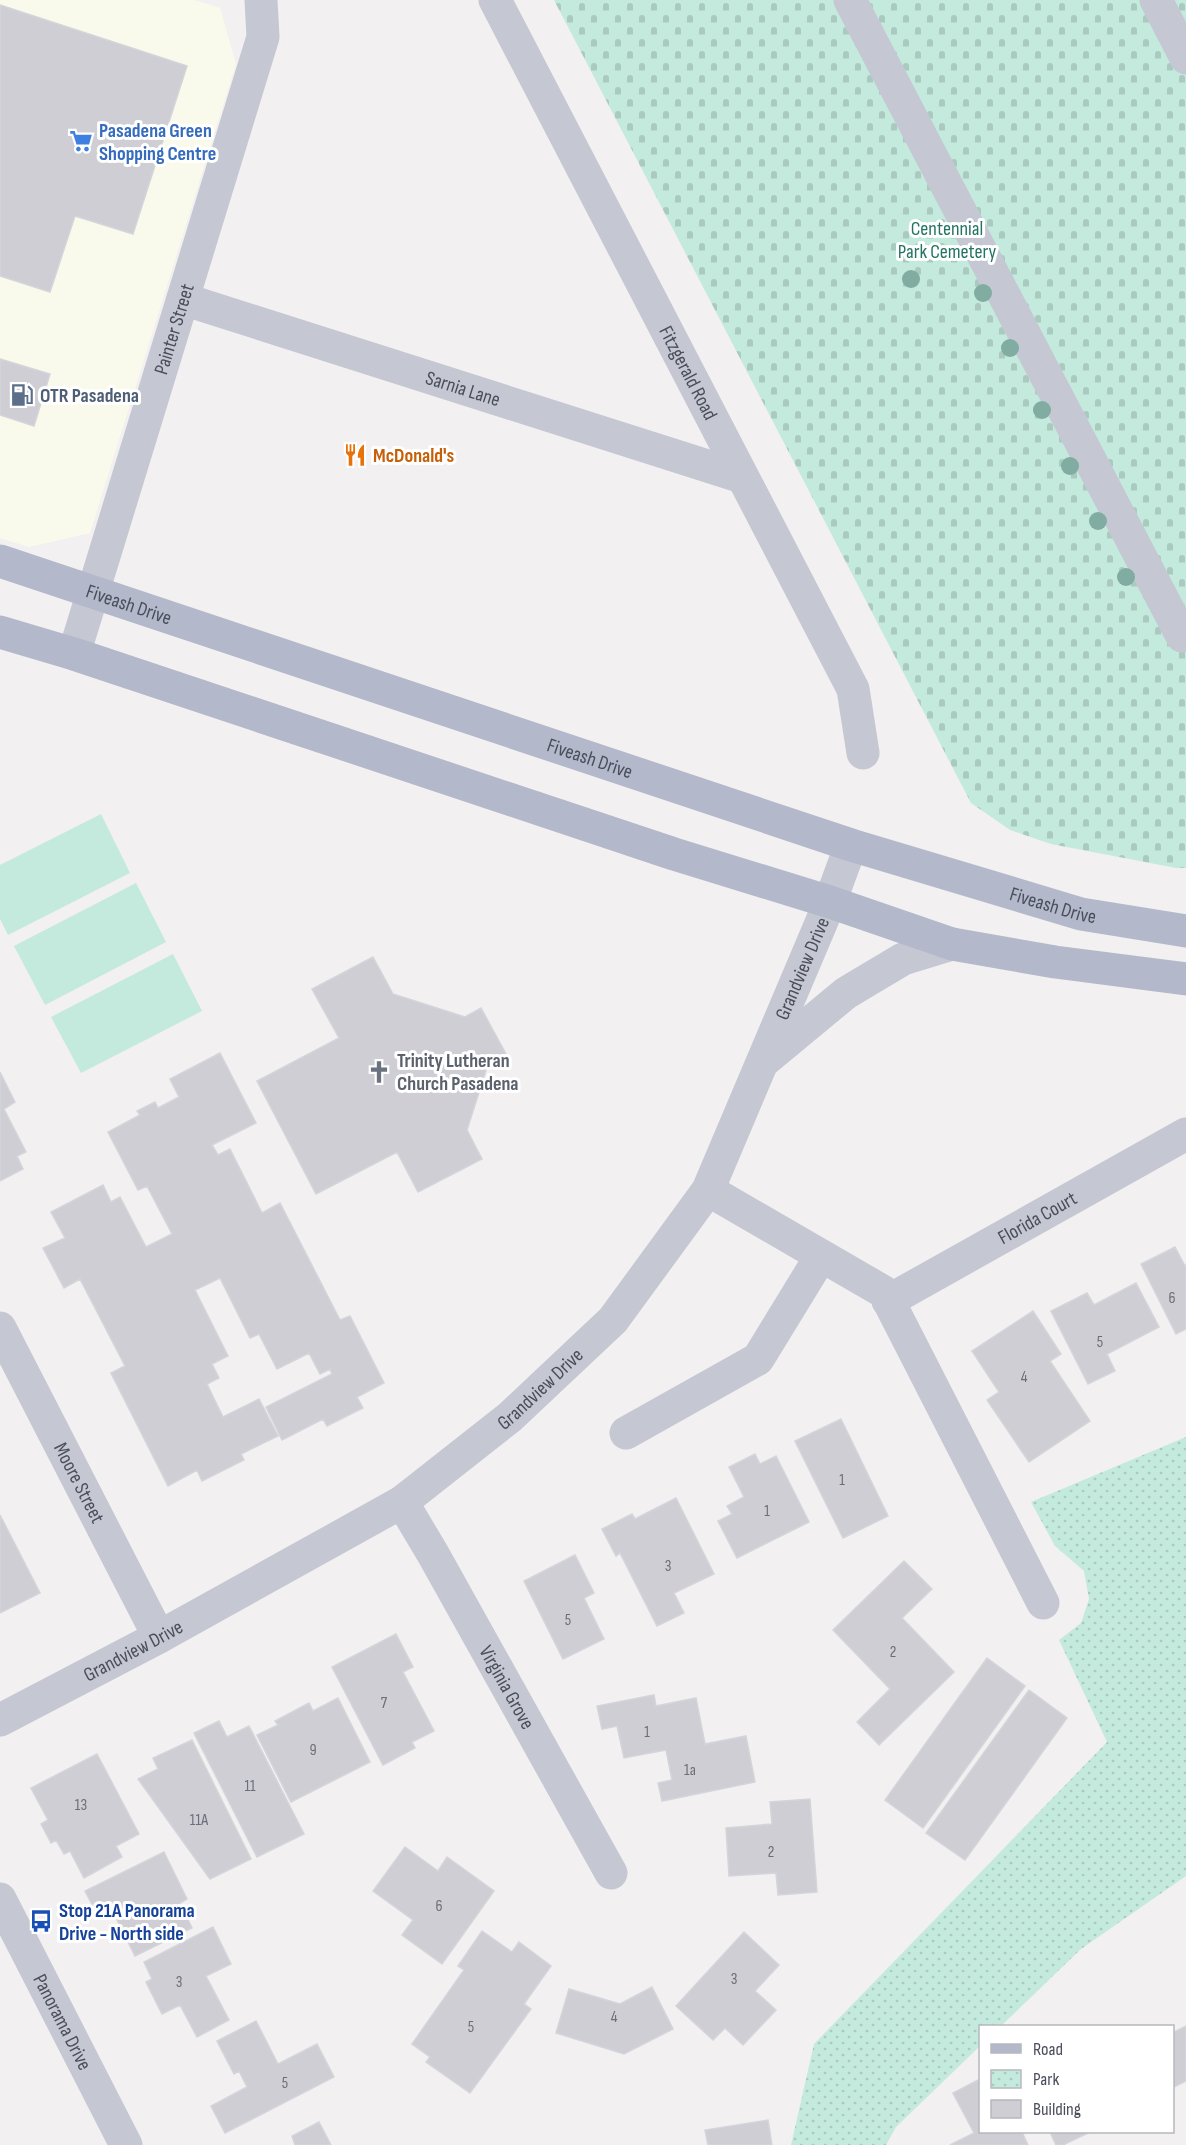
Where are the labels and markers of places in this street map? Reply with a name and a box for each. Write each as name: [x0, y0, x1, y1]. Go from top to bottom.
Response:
place label: Pasadena Green Shopping Centre: [99, 119, 216, 166]
supermarket icon: Pasadena Green Shopping Centre: [68, 128, 94, 154]
fuel station icon: OTR Pasadena: [9, 382, 35, 408]
place label: OTR Pasadena: [40, 384, 139, 408]
restaurant icon: McDonald's: [342, 442, 368, 468]
place label: McDonald's: [373, 444, 455, 468]
place label: Trinity Lutheran Church Pasadena: [397, 1049, 519, 1096]
church icon: Trinity Lutheran Church Pasadena: [366, 1059, 392, 1085]
place label: Stop 21A Panorama Drive - North side: [59, 1899, 195, 1946]
bus stop icon: Stop 21A Panorama Drive - North side: [28, 1908, 54, 1934]

